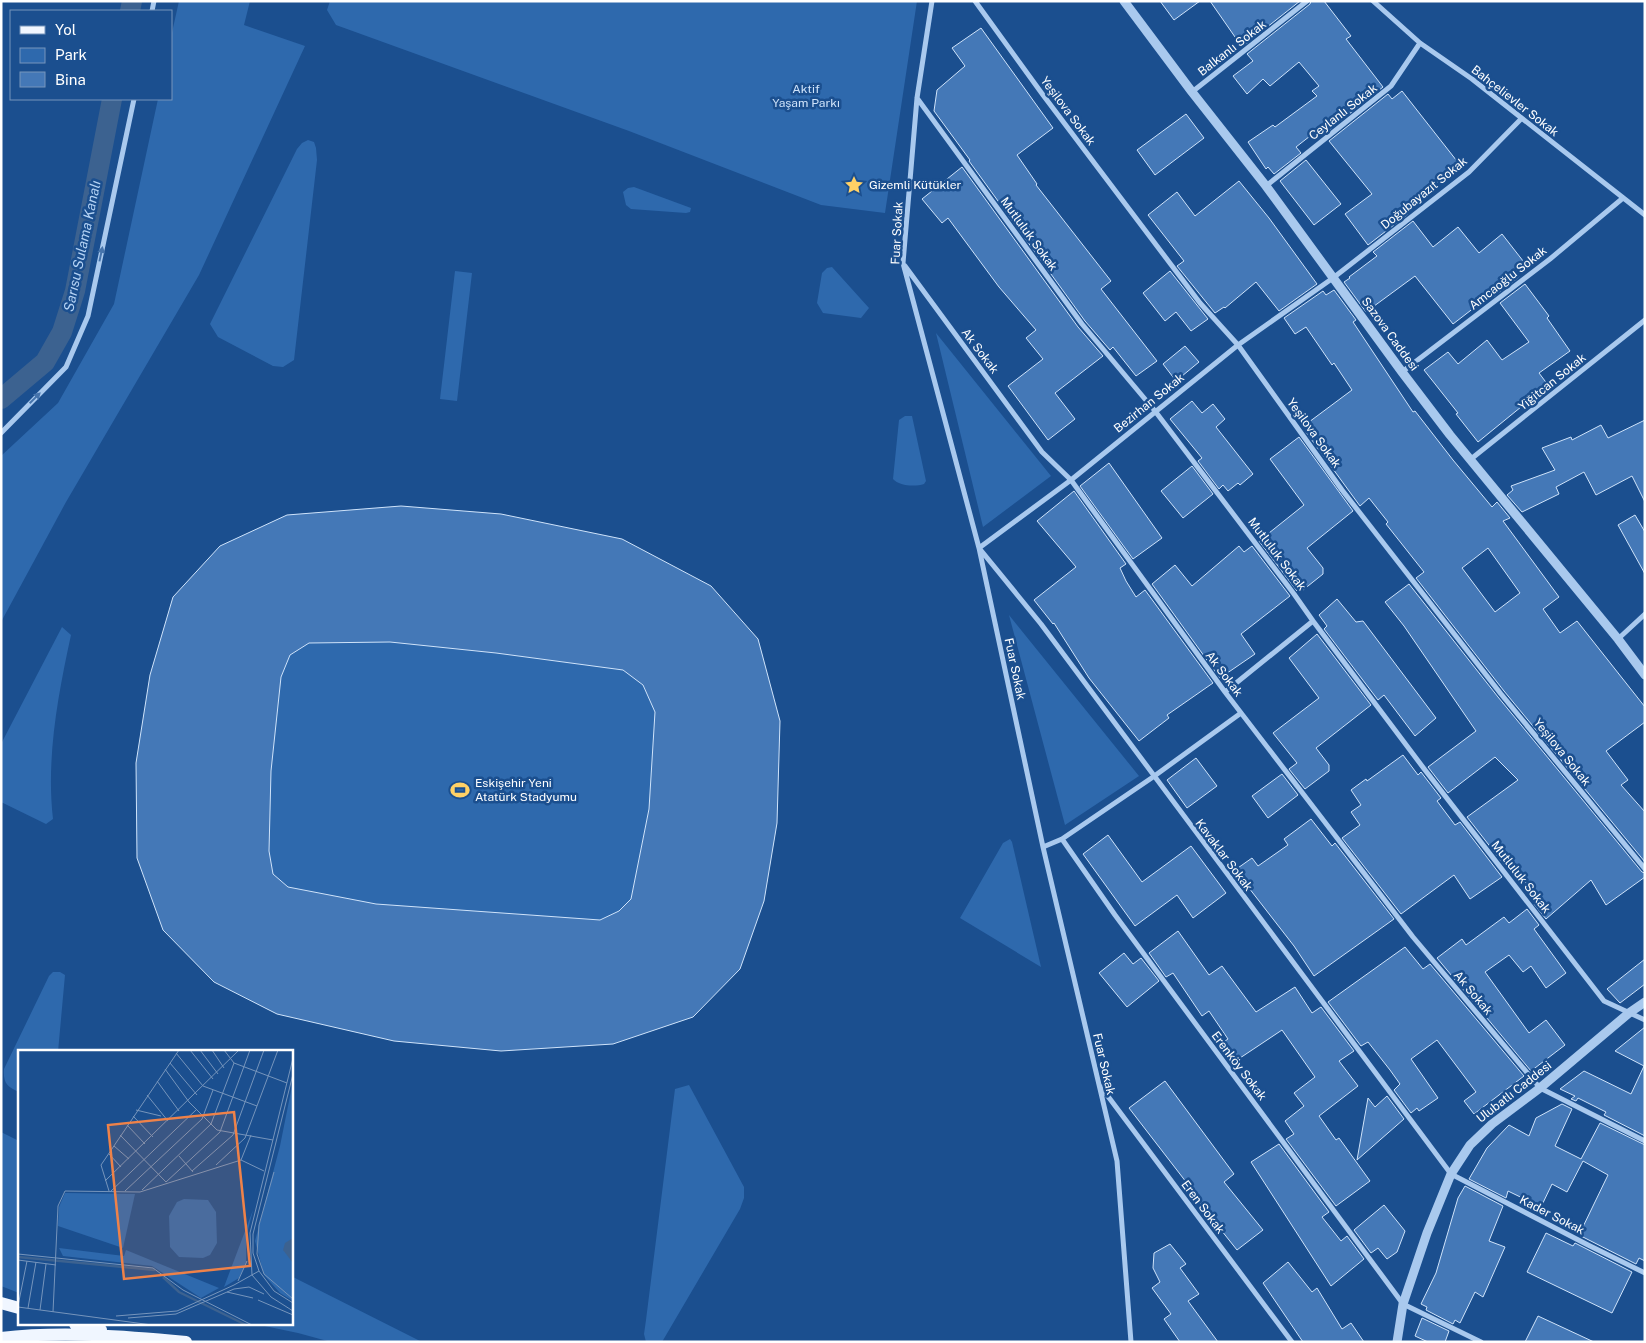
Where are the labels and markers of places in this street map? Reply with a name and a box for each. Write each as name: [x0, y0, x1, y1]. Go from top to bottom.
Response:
place icon: Gizemli Kütükler: [843, 174, 865, 196]
place label: Gizemli Kütükler: [869, 178, 961, 192]
place label: Eskişehir Yeni Atatürk Stadyumu: [475, 776, 577, 804]
sports icon: Eskişehir Yeni Atatürk Stadyumu: [449, 779, 471, 801]

